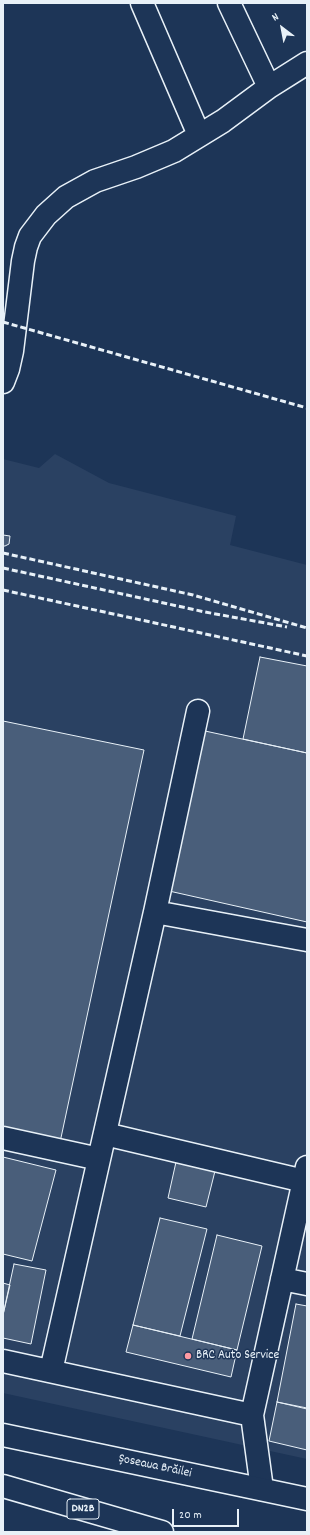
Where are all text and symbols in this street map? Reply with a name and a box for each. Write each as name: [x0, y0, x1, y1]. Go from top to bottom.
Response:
north arrow: [262, 8, 302, 48]
text: N: [269, 10, 282, 26]
place label: BRC Auto Service: [196, 1348, 279, 1364]
marker: BRC Auto Service: [183, 1351, 193, 1361]
street label: Șoseaua Brăilei: [117, 1452, 193, 1482]
road number: DN2B: [67, 1499, 99, 1519]
scale bar: [174, 1501, 241, 1527]
text: 20 m: [179, 1507, 202, 1524]

